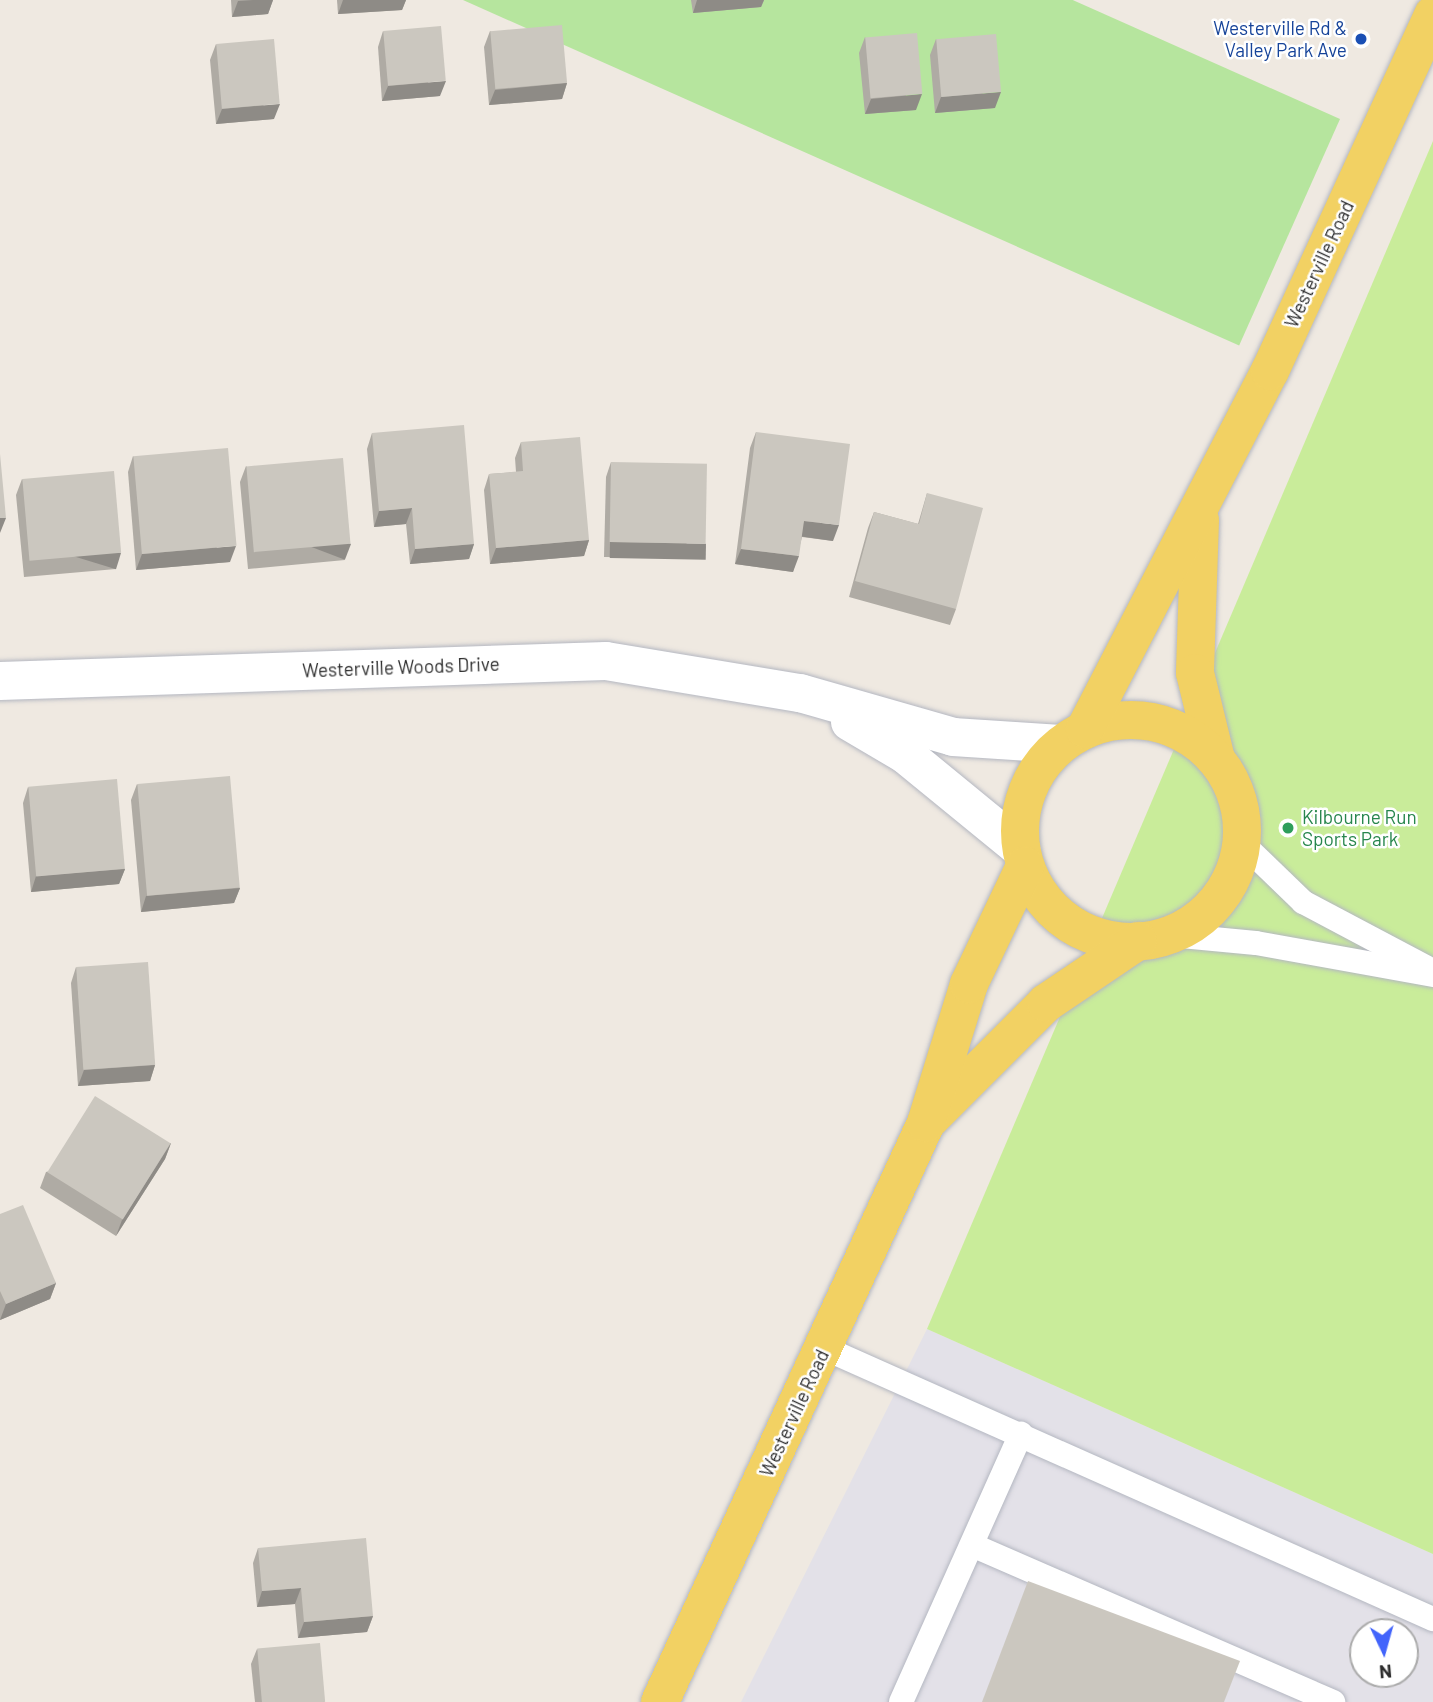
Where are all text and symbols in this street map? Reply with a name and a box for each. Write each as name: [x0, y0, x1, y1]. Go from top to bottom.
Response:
place label: Westerville Rd & Valley Park Ave: [1213, 17, 1347, 61]
marker: Westerville Rd & Valley Park Ave: [1353, 31, 1369, 47]
street label: Westerville Road: [1280, 197, 1358, 331]
street label: Westerville Woods Drive: [302, 652, 500, 682]
place label: Kilbourne Run Sports Park: [1302, 806, 1417, 850]
marker: Kilbourne Run Sports Park: [1280, 820, 1296, 836]
street label: Westerville Road: [755, 1346, 833, 1480]
north arrow: [1349, 1618, 1419, 1688]
text: N: [1378, 1660, 1393, 1684]

